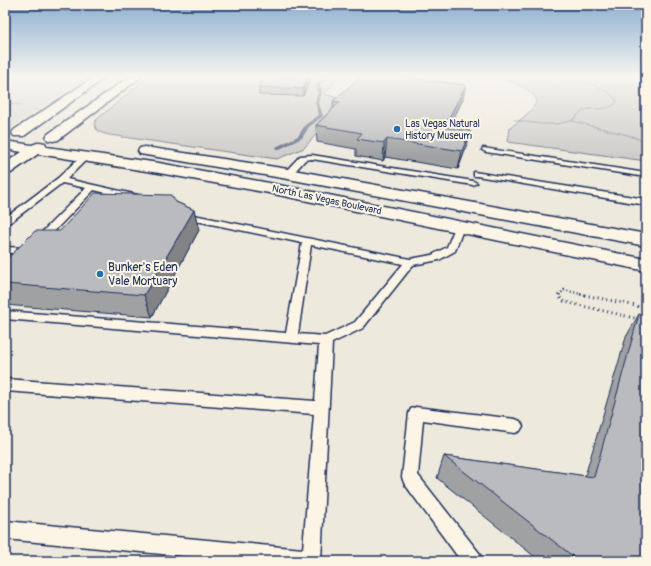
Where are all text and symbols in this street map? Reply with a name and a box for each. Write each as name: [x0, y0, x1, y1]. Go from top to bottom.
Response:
place label: Las Vegas Natural History Museum: [405, 118, 480, 142]
marker: Las Vegas Natural History Museum: [392, 124, 402, 134]
street label: North Las Vegas Boulevard: [271, 183, 383, 217]
place label: Bunker's Eden Vale Mortuary: [108, 260, 178, 289]
marker: Bunker's Eden Vale Mortuary: [95, 269, 105, 279]

